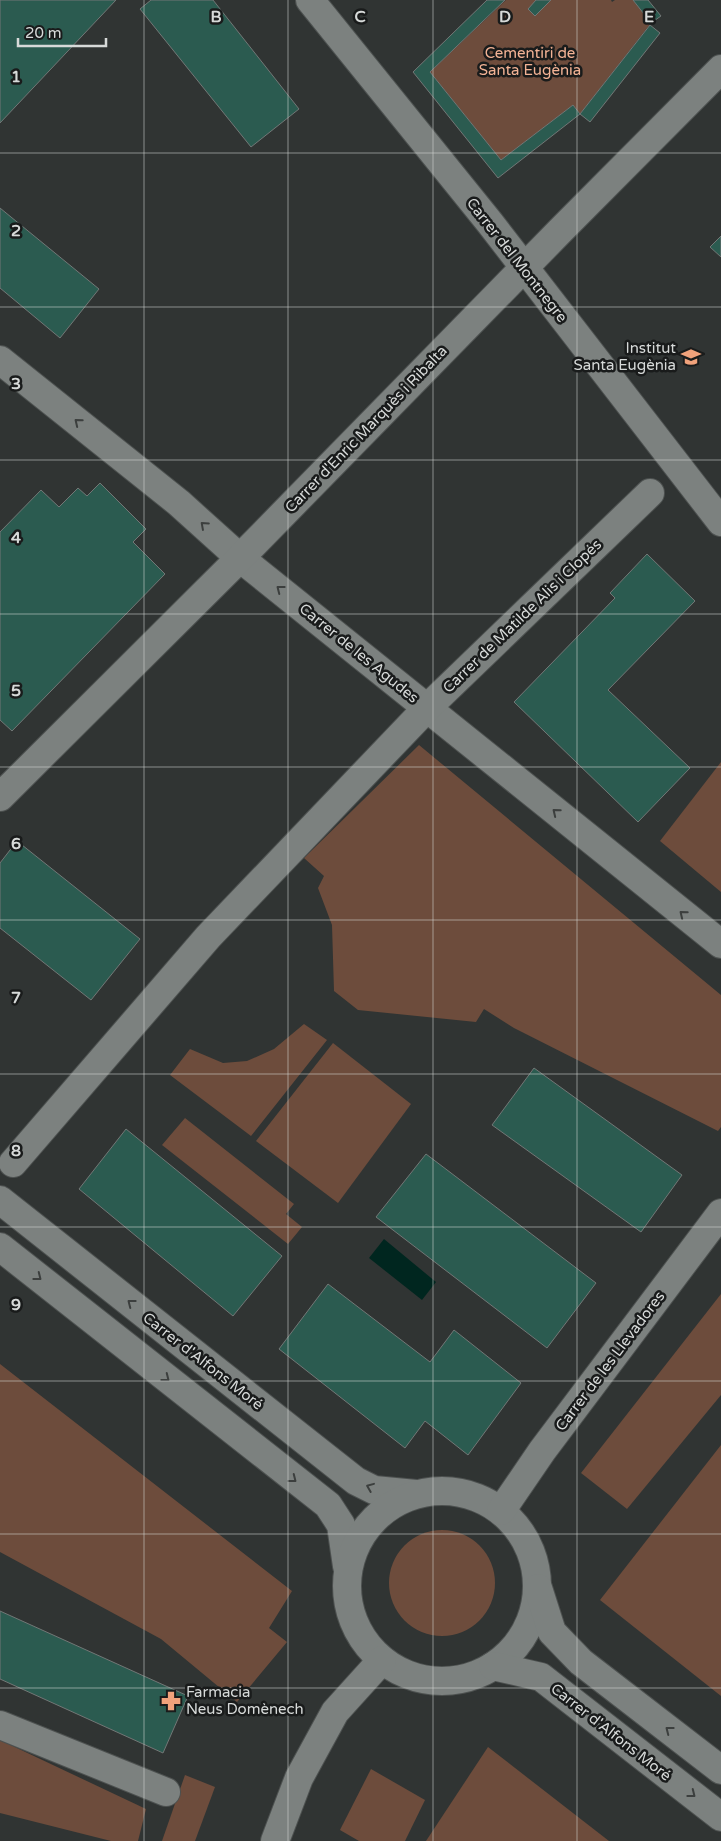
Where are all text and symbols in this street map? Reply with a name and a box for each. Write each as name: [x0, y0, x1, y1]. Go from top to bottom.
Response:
text: B: [210, 7, 222, 27]
text: C: [354, 7, 366, 27]
text: D: [499, 7, 511, 27]
text: E: [644, 7, 654, 27]
scale bar: [18, 15, 105, 47]
text: 20 m: [25, 24, 62, 42]
park label: Cementiri de Santa Eugènia: [479, 44, 581, 79]
text: 1: [11, 67, 21, 87]
street label: Carrer del Montnegre: [463, 194, 571, 326]
text: 2: [11, 221, 21, 241]
place label: Institut Santa Eugènia: [574, 339, 676, 374]
street label: Carrer d'Enric Marquès i Ribalta: [281, 342, 451, 516]
school or university icon: Institut Santa Eugènia: [680, 346, 702, 368]
text: 3: [11, 374, 21, 394]
one-way arrow: [75, 420, 84, 428]
one-way arrow: [200, 522, 209, 531]
text: 4: [11, 528, 21, 548]
street label: Carrer de Matilde Alis i Clopés: [439, 535, 605, 697]
one-way arrow: [276, 586, 285, 595]
street label: Carrer de les Agudes: [296, 599, 422, 707]
text: 5: [11, 681, 21, 701]
one-way arrow: [553, 808, 562, 817]
text: 6: [11, 834, 21, 854]
one-way arrow: [680, 911, 689, 919]
text: 7: [11, 988, 21, 1008]
text: 8: [11, 1141, 21, 1161]
one-way arrow: [32, 1272, 41, 1280]
street label: Carrer de les Llevadores: [552, 1288, 668, 1434]
text: 9: [11, 1295, 21, 1315]
one-way arrow: [127, 1300, 136, 1309]
street label: Carrer d'Alfons Moré: [139, 1308, 267, 1414]
one-way arrow: [160, 1373, 169, 1381]
one-way arrow: [287, 1473, 296, 1481]
one-way arrow: [366, 1483, 375, 1494]
street label: Carrer d'Alfons Moré: [547, 1679, 675, 1785]
place label: Farmacia Neus Domènech: [186, 1683, 304, 1718]
pharmacy icon: Farmacia Neus Domènech: [160, 1690, 182, 1712]
one-way arrow: [665, 1726, 674, 1735]
one-way arrow: [686, 1789, 695, 1797]

